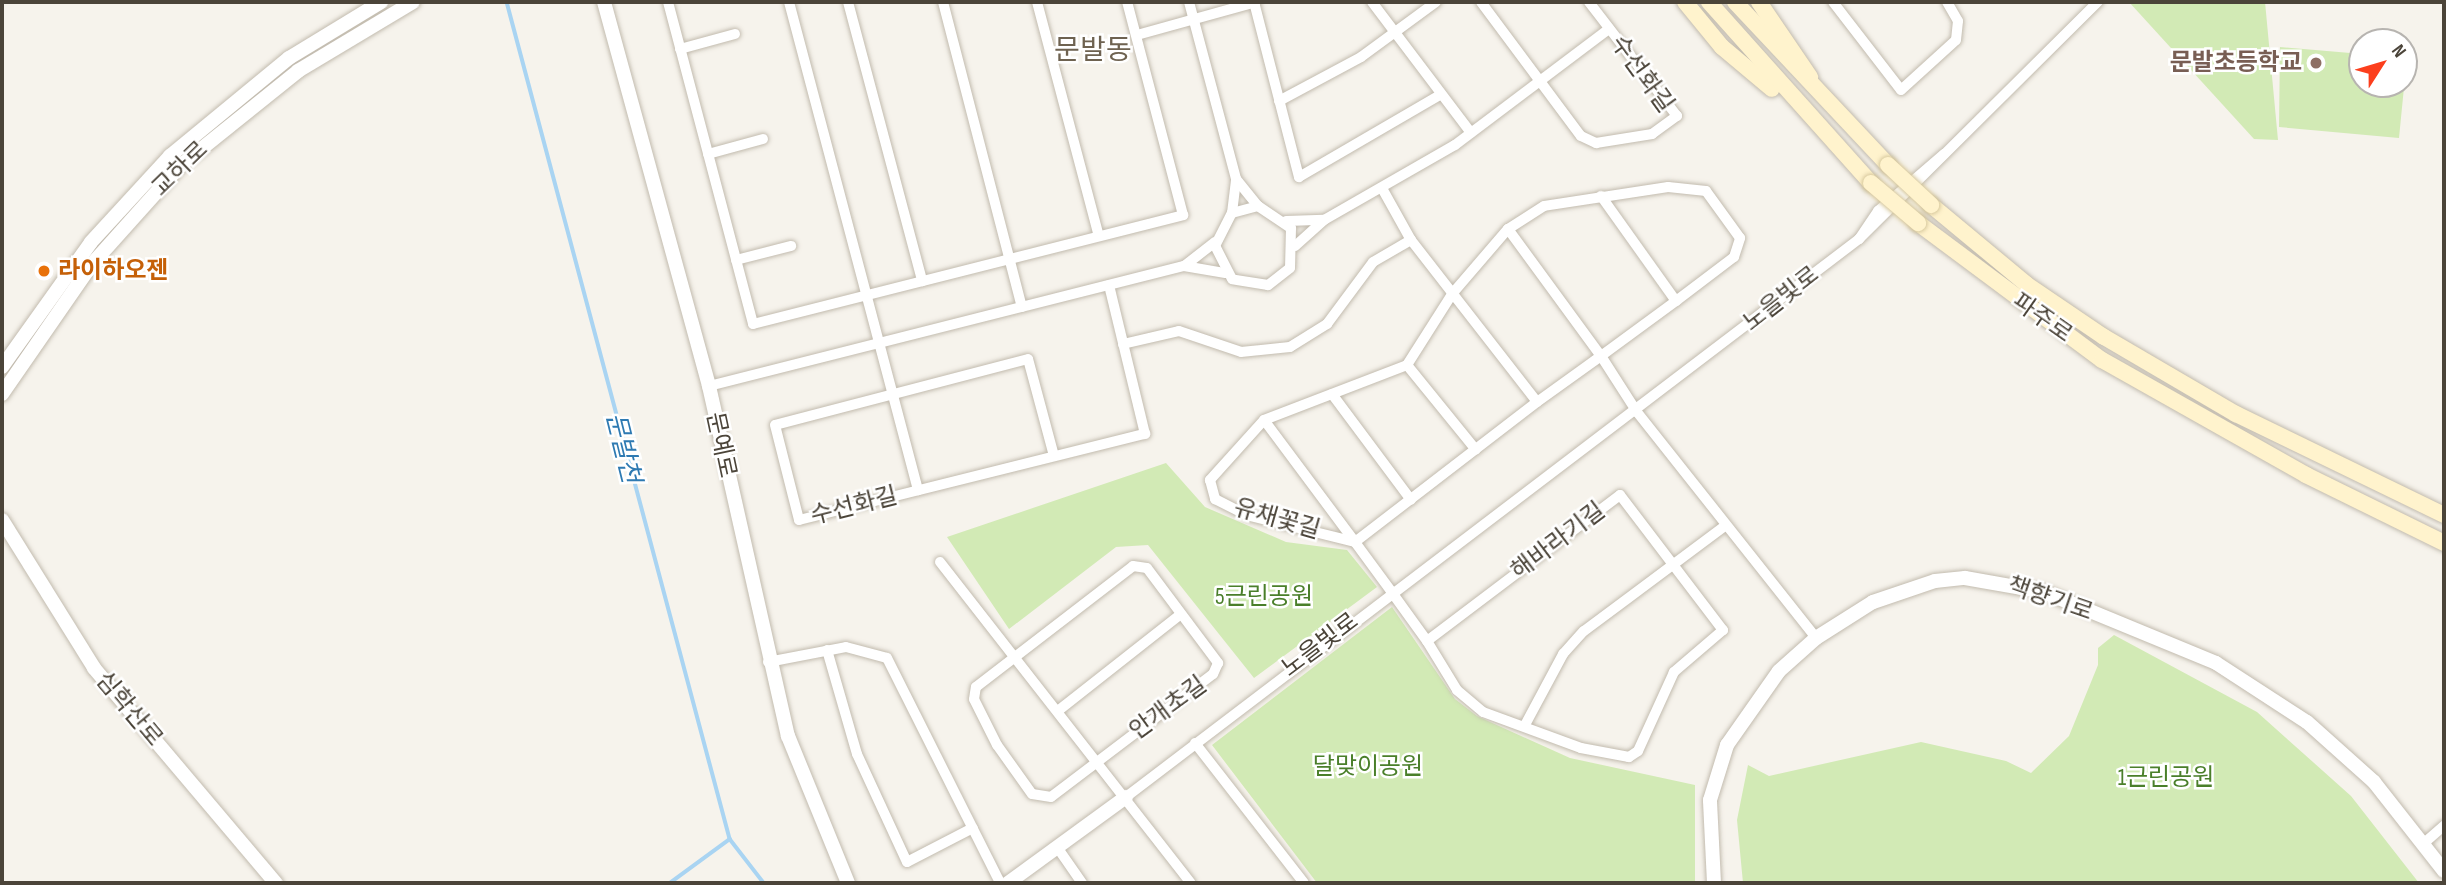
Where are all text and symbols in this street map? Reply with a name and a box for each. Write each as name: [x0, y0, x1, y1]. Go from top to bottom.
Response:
north arrow: [2348, 28, 2418, 98]
street label: 수선화길: [1604, 30, 1680, 118]
district label: 문발동: [1054, 34, 1132, 68]
text: N: [2386, 40, 2411, 62]
place label: 문발초등학교: [2170, 49, 2302, 77]
marker: 문발초등학교: [2308, 55, 2324, 71]
street label: 교하로: [146, 136, 214, 202]
place label: 라이하오젠: [58, 257, 168, 285]
street label: 노을빛로: [1737, 260, 1825, 338]
marker: 라이하오젠: [36, 263, 52, 279]
street label: 파주로: [2007, 287, 2077, 349]
water label: 문발천: [598, 409, 646, 487]
street label: 문예로: [700, 410, 742, 480]
street label: 수선화길: [808, 481, 900, 531]
street label: 유채꽃길: [1231, 493, 1323, 545]
street label: 해바라기길: [1505, 496, 1611, 586]
street label: 책향기로: [2004, 571, 2096, 627]
park label: 5근린공원: [1215, 583, 1313, 611]
street label: 노을빛로: [1276, 607, 1364, 683]
street label: 심학산로: [90, 666, 168, 752]
street label: 안개초길: [1124, 670, 1212, 746]
park label: 달맞이공원: [1313, 753, 1423, 781]
park label: 1근린공원: [2118, 764, 2214, 792]

